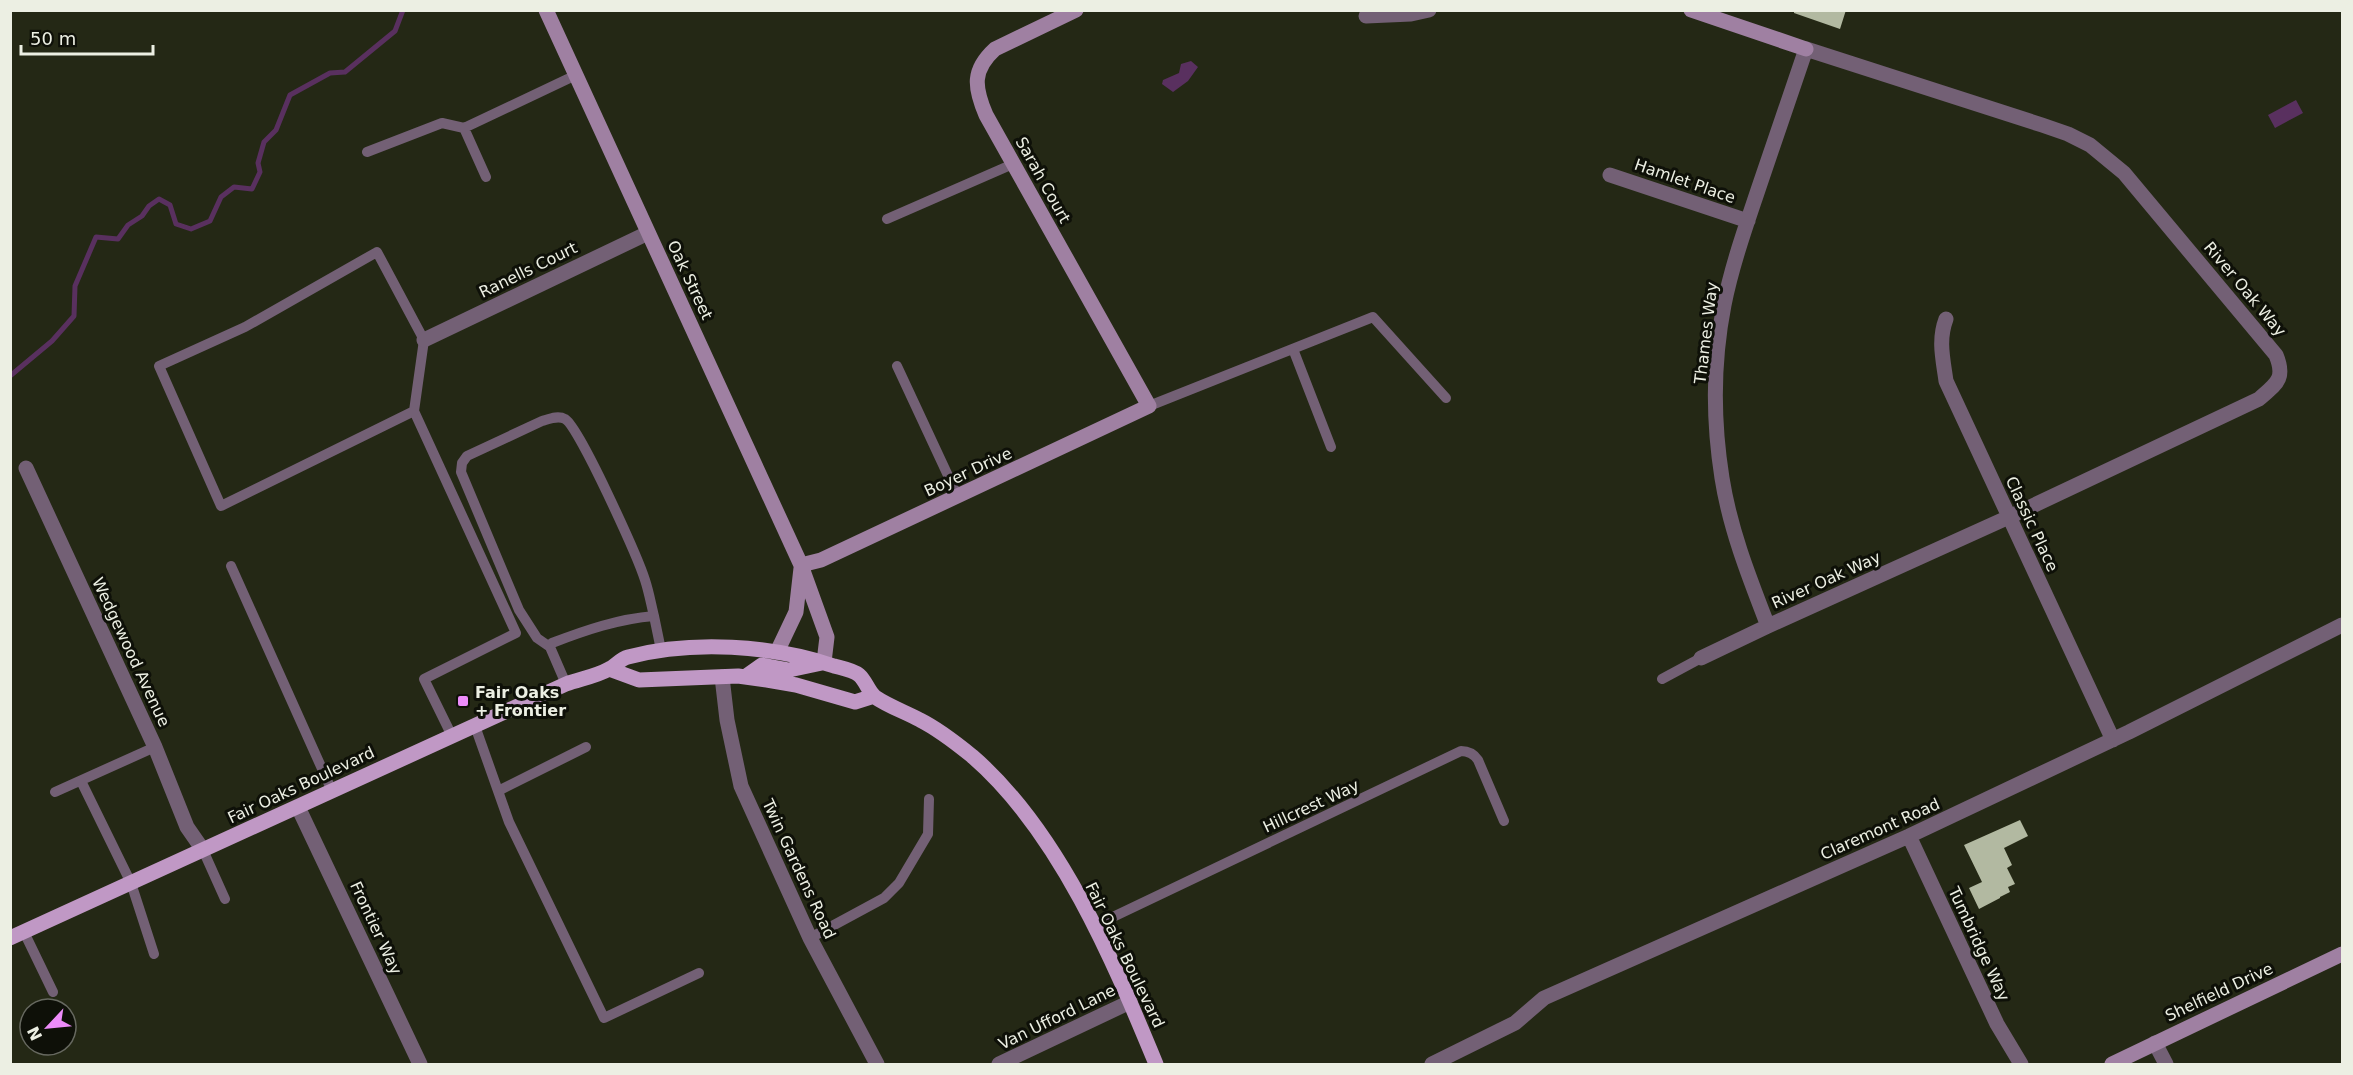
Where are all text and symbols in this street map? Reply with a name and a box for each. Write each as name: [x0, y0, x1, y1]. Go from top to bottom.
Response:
scale bar: [21, 18, 153, 56]
text: 50 m: [30, 28, 76, 49]
street label: Sarah Court: [1012, 134, 1074, 226]
street label: Hamlet Place: [1632, 155, 1738, 207]
street label: Oak Street: [663, 237, 717, 323]
street label: Ranells Court: [476, 238, 580, 302]
street label: River Oak Way: [2200, 238, 2290, 340]
street label: Thames Way: [1690, 281, 1722, 386]
street label: Boyer Drive: [921, 443, 1015, 501]
street label: Classic Place: [2002, 473, 2062, 575]
street label: River Oak Way: [1769, 547, 1883, 613]
street label: Wedgewood Avenue: [88, 574, 174, 730]
place label: Fair Oaks + Frontier: [475, 683, 566, 720]
marker: Fair Oaks + Frontier: [456, 694, 470, 708]
street label: Fair Oaks Boulevard: [225, 743, 377, 827]
street label: Hillcrest Way: [1260, 775, 1362, 837]
street label: Claremont Road: [1817, 794, 1943, 864]
street label: Twin Gardens Road: [758, 795, 840, 942]
street label: Frontier Way: [346, 878, 406, 978]
street label: Fair Oaks Boulevard: [1081, 879, 1169, 1031]
street label: Tumbridge Way: [1944, 883, 2014, 1004]
street label: Shelfield Drive: [2162, 959, 2276, 1025]
street label: Van Ufford Lane: [996, 981, 1118, 1053]
north arrow: [18, 997, 78, 1057]
text: N: [23, 1023, 46, 1044]

